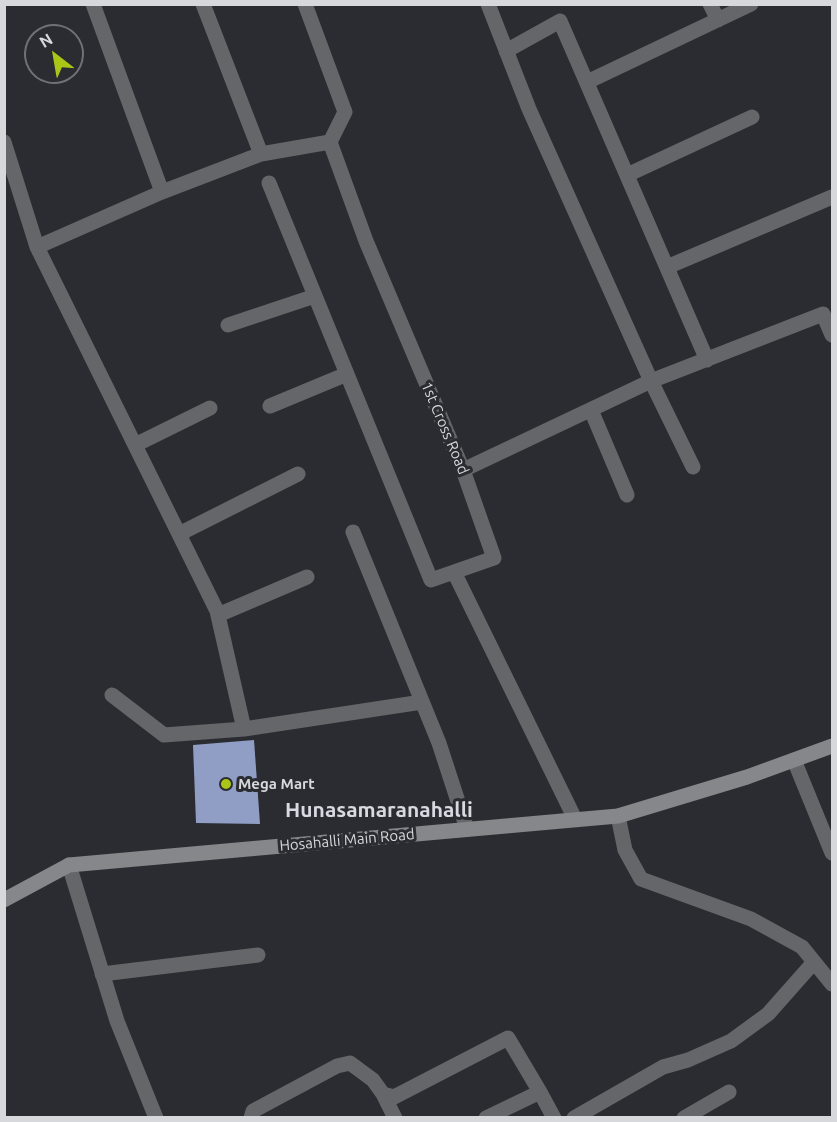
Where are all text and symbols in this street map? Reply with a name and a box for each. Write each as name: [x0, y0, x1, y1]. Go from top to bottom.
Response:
north arrow: [24, 24, 84, 84]
text: N: [36, 29, 56, 51]
street label: 1st Cross Road: [417, 379, 473, 477]
place label: Mega Mart: [238, 775, 315, 793]
marker: Mega Mart: [219, 777, 233, 791]
district label: Hunasamaranahalli: [285, 797, 473, 823]
street label: Hosahalli Main Road: [279, 825, 415, 855]

